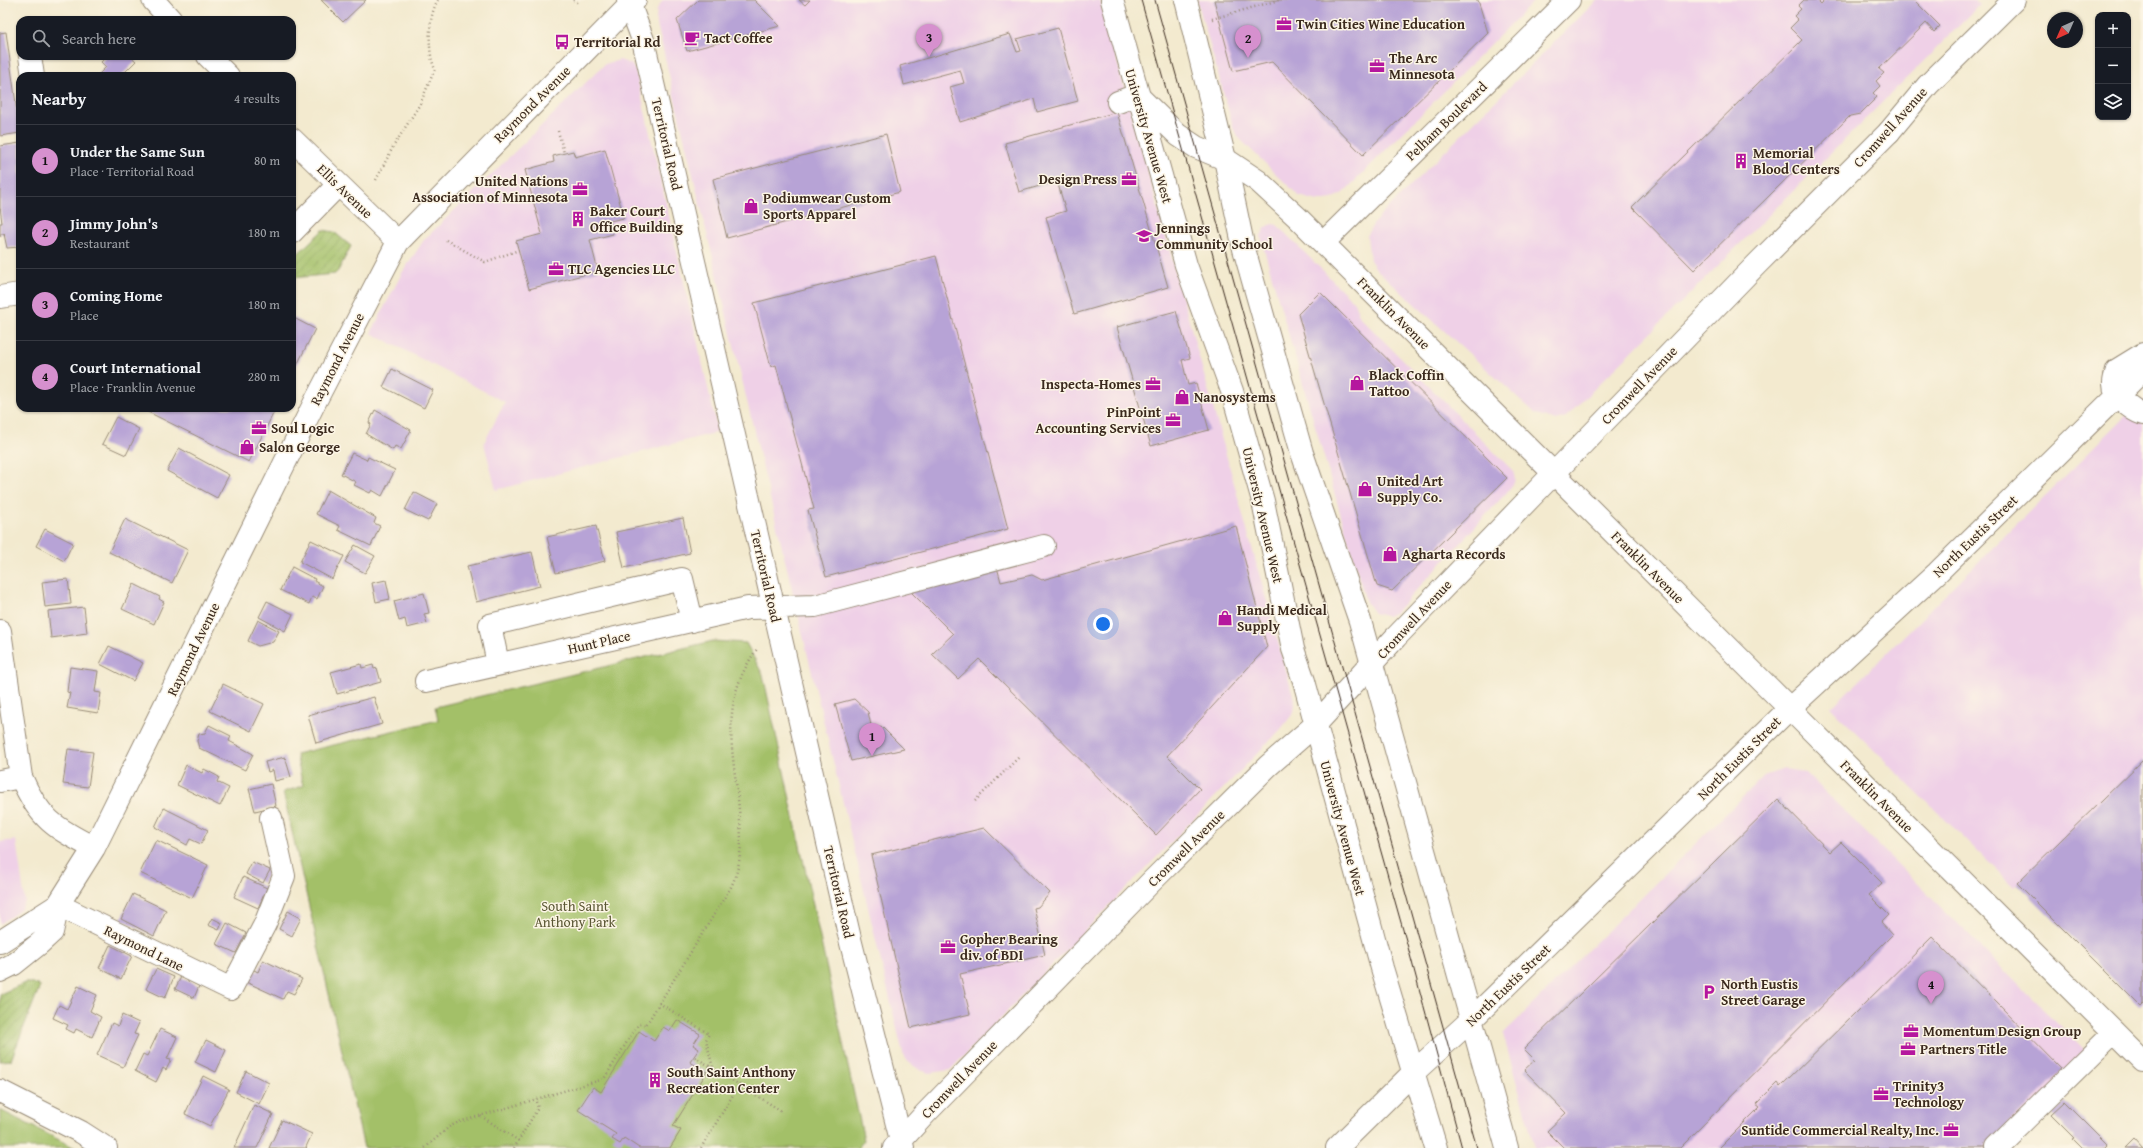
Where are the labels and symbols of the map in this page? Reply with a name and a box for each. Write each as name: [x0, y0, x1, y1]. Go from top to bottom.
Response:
north arrow: [2047, 12, 2083, 48]
place label: Twin Cities Wine Education: [1296, 14, 1466, 34]
office icon: Twin Cities Wine Education: [1275, 15, 1293, 33]
pin: 3: [916, 24, 942, 57]
pin: 2: [1235, 25, 1261, 58]
place label: Tact Coffee: [704, 28, 773, 48]
cafe icon: Tact Coffee: [683, 29, 701, 47]
place label: Territorial Rd: [574, 32, 661, 52]
bus stop icon: Territorial Rd: [553, 33, 571, 51]
place label: The Arc Minnesota: [1389, 48, 1456, 84]
office icon: The Arc Minnesota: [1368, 57, 1386, 75]
street label: Raymond Avenue: [489, 61, 575, 147]
street label: University Avenue West: [1120, 66, 1178, 206]
street label: Pelham Boulevard: [1401, 76, 1492, 165]
street label: Cromwell Avenue: [1848, 82, 1932, 172]
street label: Territorial Road: [647, 96, 687, 193]
place label: Memorial Blood Centers: [1753, 143, 1840, 179]
building icon: Memorial Blood Centers: [1732, 152, 1750, 170]
street label: Ellis Avenue: [313, 159, 378, 223]
place label: Design Press: [1039, 169, 1117, 189]
office icon: Design Press: [1120, 170, 1138, 188]
place label: United Nations Association of Minnesota: [412, 171, 569, 207]
office icon: United Nations Association of Minnesota: [571, 180, 589, 198]
place label: Podiumwear Custom Sports Apparel: [763, 188, 891, 224]
shop icon: Podiumwear Custom Sports Apparel: [742, 197, 760, 215]
place label: Baker Court Office Building: [590, 201, 683, 237]
building icon: Baker Court Office Building: [569, 210, 587, 228]
place label: Jennings Community School: [1154, 218, 1273, 254]
school or university icon: Jennings Community School: [1135, 227, 1153, 245]
place label: TLC Agencies LLC: [568, 259, 675, 279]
office icon: TLC Agencies LLC: [547, 260, 565, 278]
street label: Franklin Avenue: [1353, 272, 1435, 354]
street label: Raymond Avenue: [305, 309, 369, 409]
street label: Cromwell Avenue: [1596, 341, 1682, 429]
place label: Black Coffin Tattoo: [1369, 365, 1445, 401]
place label: Inspecta-Homes: [1041, 374, 1141, 394]
shop icon: Black Coffin Tattoo: [1348, 374, 1366, 392]
office icon: Inspecta-Homes: [1144, 375, 1162, 393]
place label: Nanosystems: [1194, 387, 1276, 407]
shop icon: Nanosystems: [1173, 388, 1191, 406]
place label: PinPoint Accounting Services: [1035, 402, 1162, 438]
office icon: PinPoint Accounting Services: [1164, 411, 1182, 429]
place label: Soul Logic: [271, 418, 335, 438]
office icon: Soul Logic: [250, 419, 268, 437]
place label: Salon George: [259, 437, 340, 457]
shop icon: Salon George: [238, 438, 256, 456]
street label: University Avenue West: [1238, 445, 1288, 585]
place label: United Art Supply Co.: [1377, 471, 1444, 507]
shop icon: United Art Supply Co.: [1356, 480, 1374, 498]
street label: North Eustis Street: [1928, 490, 2022, 582]
street label: Franklin Avenue: [1607, 526, 1689, 608]
street label: Territorial Road: [746, 528, 786, 625]
place label: Agharta Records: [1402, 544, 1506, 564]
shop icon: Agharta Records: [1381, 545, 1399, 563]
street label: Cromwell Avenue: [1372, 575, 1456, 663]
street label: Raymond Avenue: [162, 599, 224, 699]
place label: Handi Medical Supply: [1237, 600, 1328, 636]
shop icon: Handi Medical Supply: [1216, 609, 1234, 627]
your location: [1093, 614, 1113, 634]
street label: Hunt Place: [566, 625, 633, 659]
street label: North Eustis Street: [1693, 712, 1785, 804]
pin: 1: [859, 723, 885, 756]
street label: Franklin Avenue: [1836, 755, 1918, 837]
street label: University Avenue West: [1315, 758, 1371, 898]
street label: Cromwell Avenue: [1143, 805, 1229, 891]
street label: Territorial Road: [819, 844, 859, 941]
park label: South Saint Anthony Park: [534, 896, 617, 932]
street label: Raymond Lane: [101, 920, 188, 976]
place label: Gopher Bearing div. of BDI: [960, 929, 1058, 965]
office icon: Gopher Bearing div. of BDI: [939, 938, 957, 956]
street label: North Eustis Street: [1461, 939, 1555, 1031]
pin: 4: [1918, 971, 1944, 1004]
place label: North Eustis Street Garage: [1721, 974, 1806, 1010]
parking icon: North Eustis Street Garage: [1700, 983, 1718, 1001]
place label: Momentum Design Group: [1923, 1021, 2081, 1041]
office icon: Momentum Design Group: [1902, 1022, 1920, 1040]
street label: Cromwell Avenue: [916, 1035, 1002, 1123]
place label: Partners Title: [1920, 1039, 2007, 1059]
office icon: Partners Title: [1899, 1040, 1917, 1058]
place label: South Saint Anthony Recreation Center: [667, 1062, 797, 1098]
building icon: South Saint Anthony Recreation Center: [646, 1071, 664, 1089]
place label: Trinity3 Technology: [1893, 1076, 1965, 1112]
office icon: Trinity3 Technology: [1872, 1085, 1890, 1103]
place label: Suntide Commercial Realty, Inc.: [1741, 1120, 1939, 1140]
office icon: Suntide Commercial Realty, Inc.: [1942, 1121, 1960, 1139]

